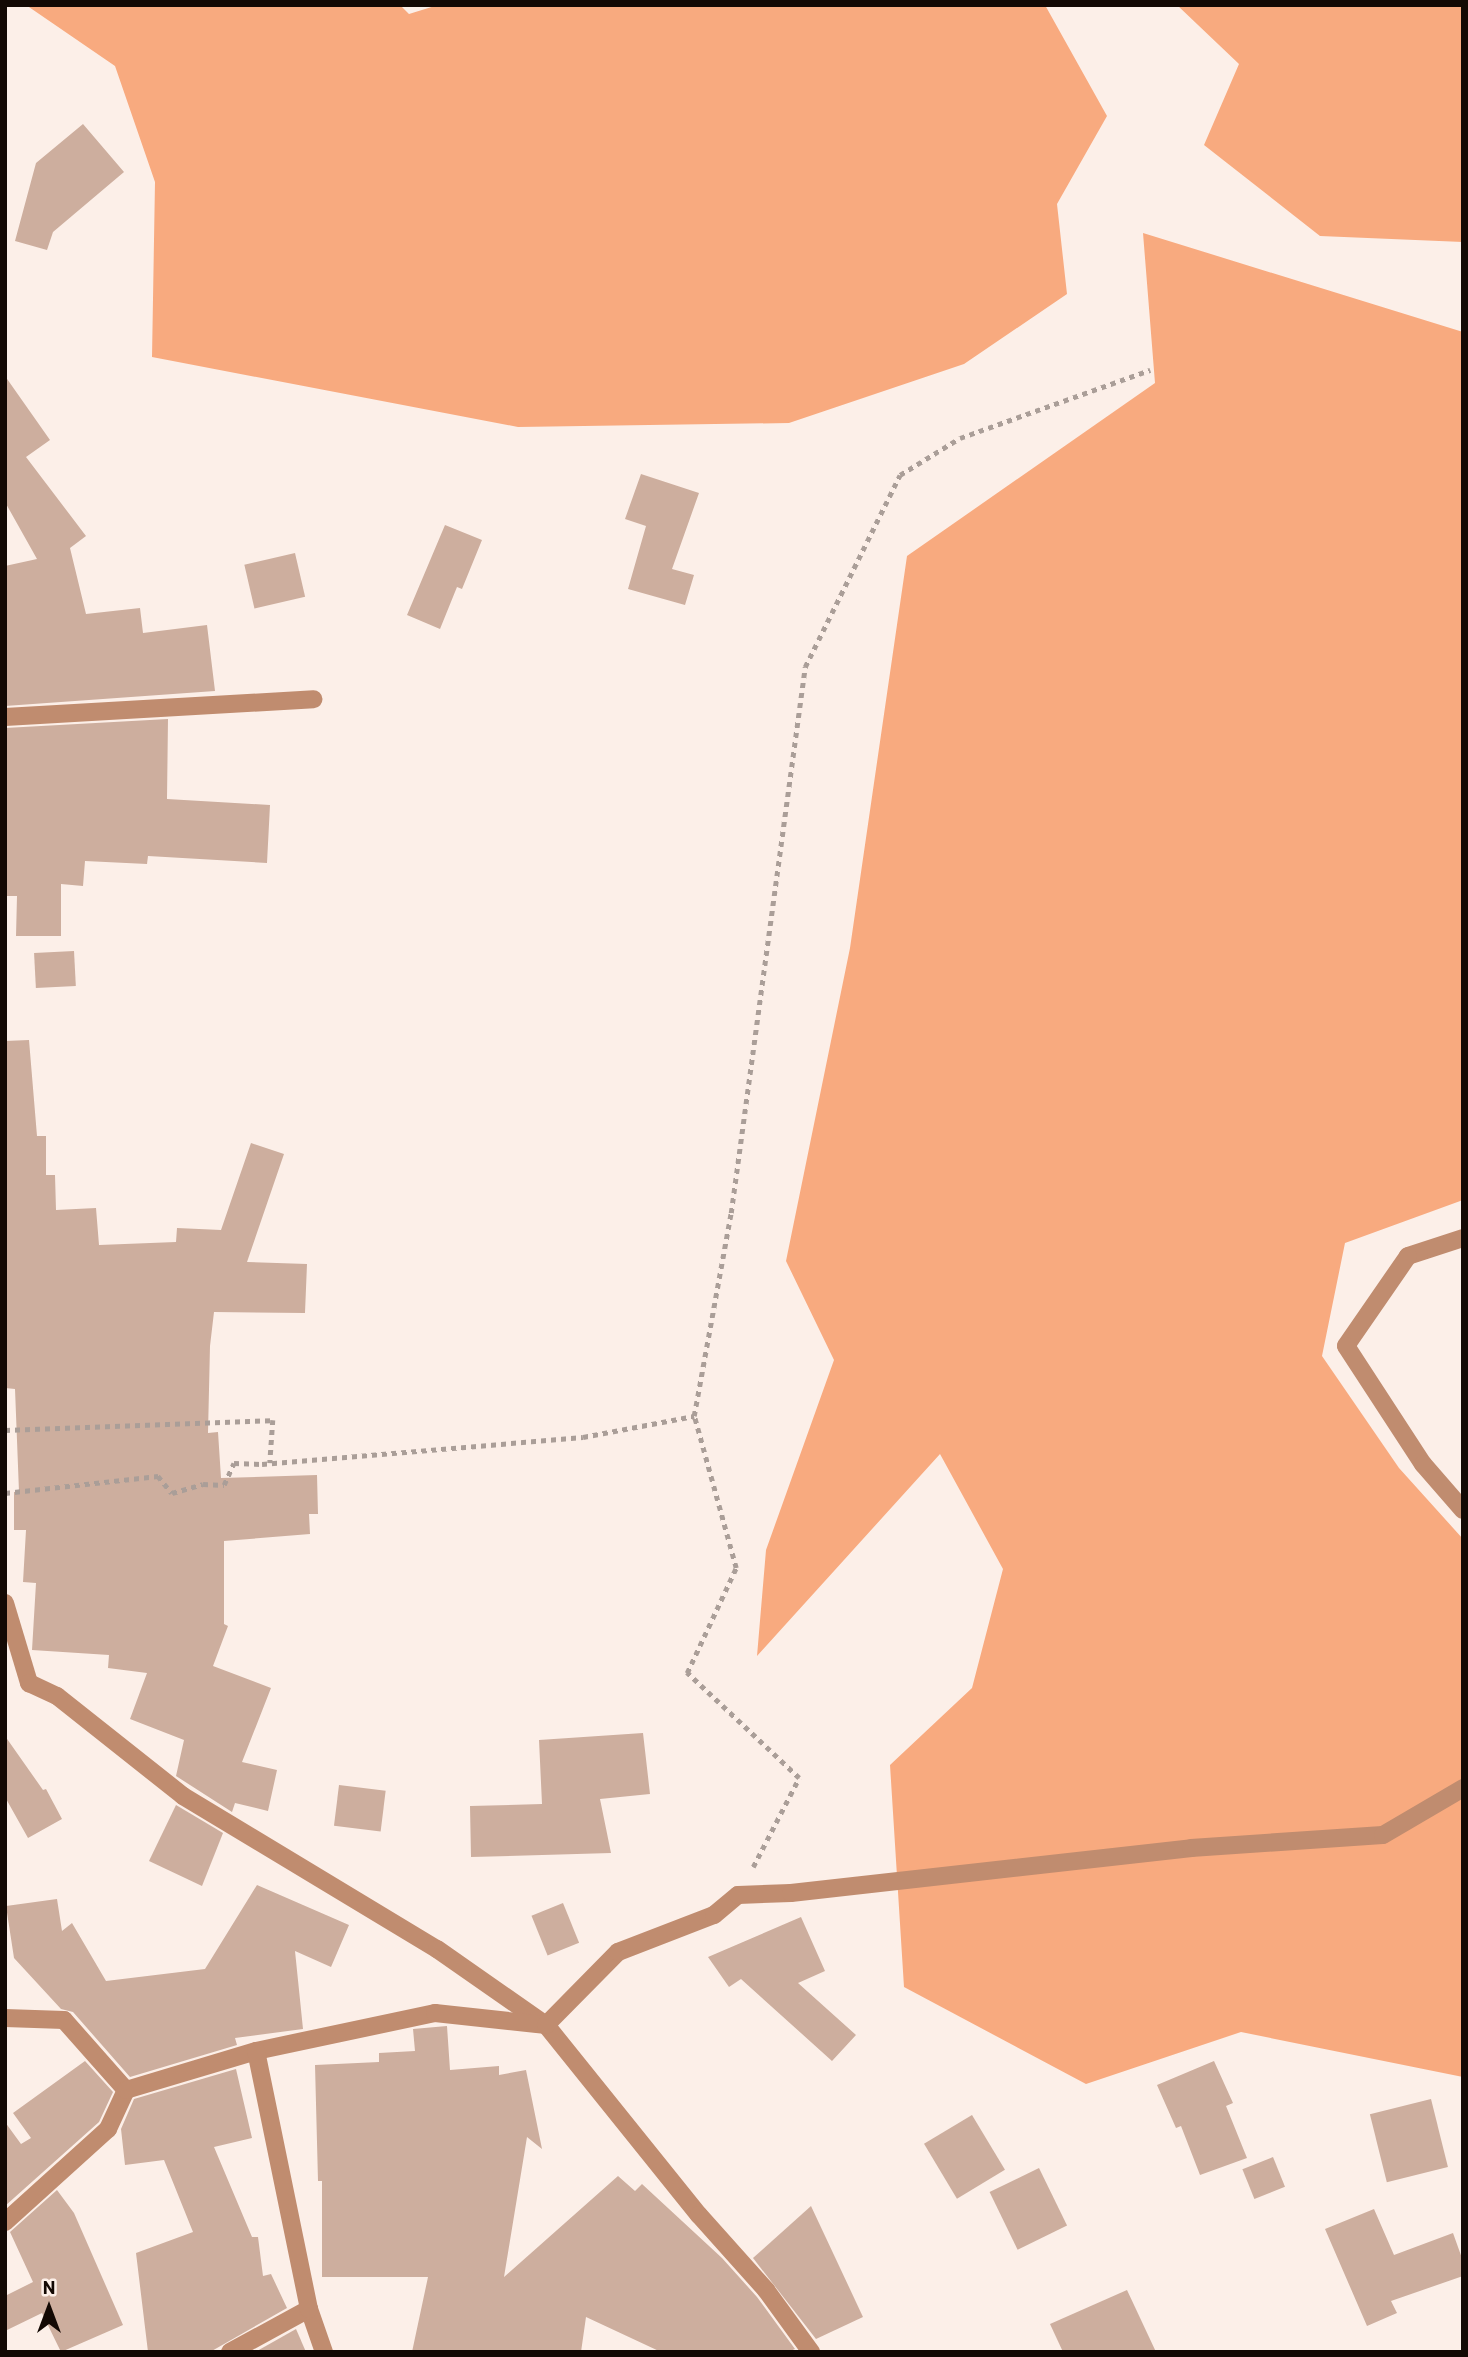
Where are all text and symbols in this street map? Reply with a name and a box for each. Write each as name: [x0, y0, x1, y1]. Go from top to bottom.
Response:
north arrow: [14, 2273, 84, 2343]
text: N: [43, 2275, 55, 2298]

